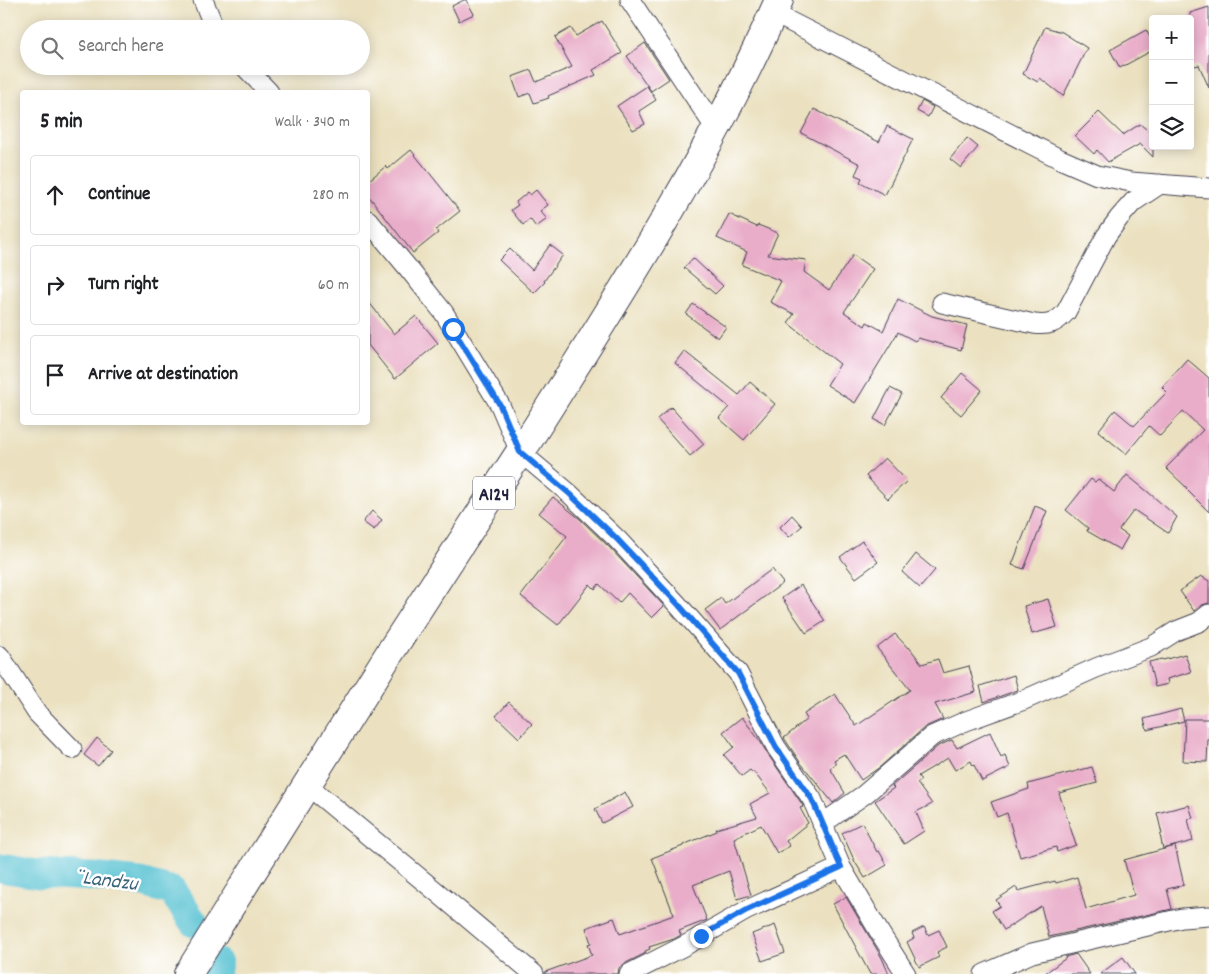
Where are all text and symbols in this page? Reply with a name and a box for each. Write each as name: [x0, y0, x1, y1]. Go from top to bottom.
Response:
map controls: [1149, 15, 1194, 150]
button: +: [1149, 15, 1194, 60]
search box: [20, 20, 370, 75]
icon: search: [38, 34, 66, 62]
text: Search here: [78, 34, 164, 61]
button: −: [1149, 60, 1194, 105]
button: layers: [1149, 105, 1194, 150]
text: 5 min: [40, 108, 83, 138]
text: Walk · 340 m: [275, 111, 350, 134]
icon: ahead: [41, 181, 69, 209]
text: Continue: [88, 182, 150, 209]
text: 280 m: [312, 184, 349, 207]
icon: right: [41, 271, 69, 299]
text: Turn right: [88, 272, 159, 299]
text: 60 m: [318, 274, 349, 297]
route start: [442, 318, 465, 341]
icon: arrive: [41, 361, 69, 389]
text: Arrive at destination: [88, 362, 238, 389]
road number: A124: [473, 476, 515, 509]
water label: ¨Landzu: [72, 863, 141, 901]
route end: [690, 925, 713, 948]

